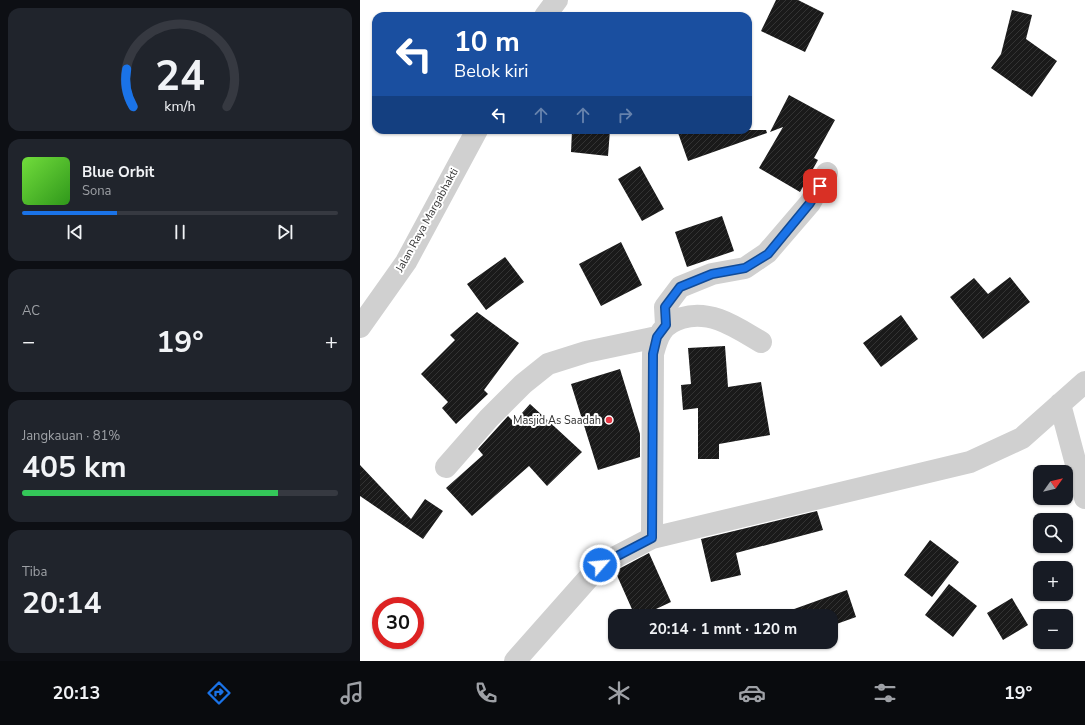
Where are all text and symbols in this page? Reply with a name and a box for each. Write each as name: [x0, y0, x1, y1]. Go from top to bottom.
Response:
text: 10 m: [454, 23, 520, 61]
icon: left: [388, 28, 440, 80]
text: 24: [155, 48, 205, 105]
text: Belok kiri: [454, 59, 528, 83]
text: km/h: [164, 97, 196, 116]
icon: left: [488, 104, 510, 126]
icon: ahead: [530, 104, 552, 126]
icon: ahead: [572, 104, 594, 126]
icon: right: [614, 104, 636, 126]
text: Blue Orbit: [82, 162, 154, 182]
street label: Jalan Raya Margabhakti: [392, 165, 462, 275]
pin: [803, 169, 837, 203]
icon: arrive: [809, 175, 831, 197]
text: Sona: [82, 182, 112, 200]
icon: previous: [64, 221, 86, 243]
icon: pause: [169, 221, 191, 243]
icon: next: [274, 221, 296, 243]
text: AC: [22, 302, 40, 320]
text: 19°: [156, 322, 204, 363]
text: −: [22, 327, 35, 357]
text: +: [325, 327, 338, 357]
place label: Masjid As Saadah: [513, 413, 601, 428]
marker: Masjid As Saadah: [604, 415, 614, 425]
text: Jangkauan · 81%: [22, 427, 120, 445]
text: 405 km: [22, 447, 127, 488]
north arrow: [1033, 465, 1073, 505]
map controls: [1033, 465, 1073, 649]
button: search: [1033, 513, 1073, 553]
position arrow: [579, 544, 621, 586]
button: +: [1033, 561, 1073, 601]
text: Tiba: [22, 563, 47, 581]
text: 20:14: [22, 583, 101, 624]
speed limit sign: 30: [372, 597, 424, 649]
button: −: [1033, 609, 1073, 649]
text: 20:14 · 1 mnt · 120 m: [649, 619, 797, 639]
icon: directions: [205, 679, 233, 707]
icon: music: [338, 679, 366, 707]
icon: phone: [472, 679, 500, 707]
icon: climate: [605, 679, 633, 707]
icon: car: [738, 679, 766, 707]
icon: filters: [871, 679, 899, 707]
text: 20:13: [53, 681, 100, 705]
text: 19°: [1004, 681, 1032, 705]

